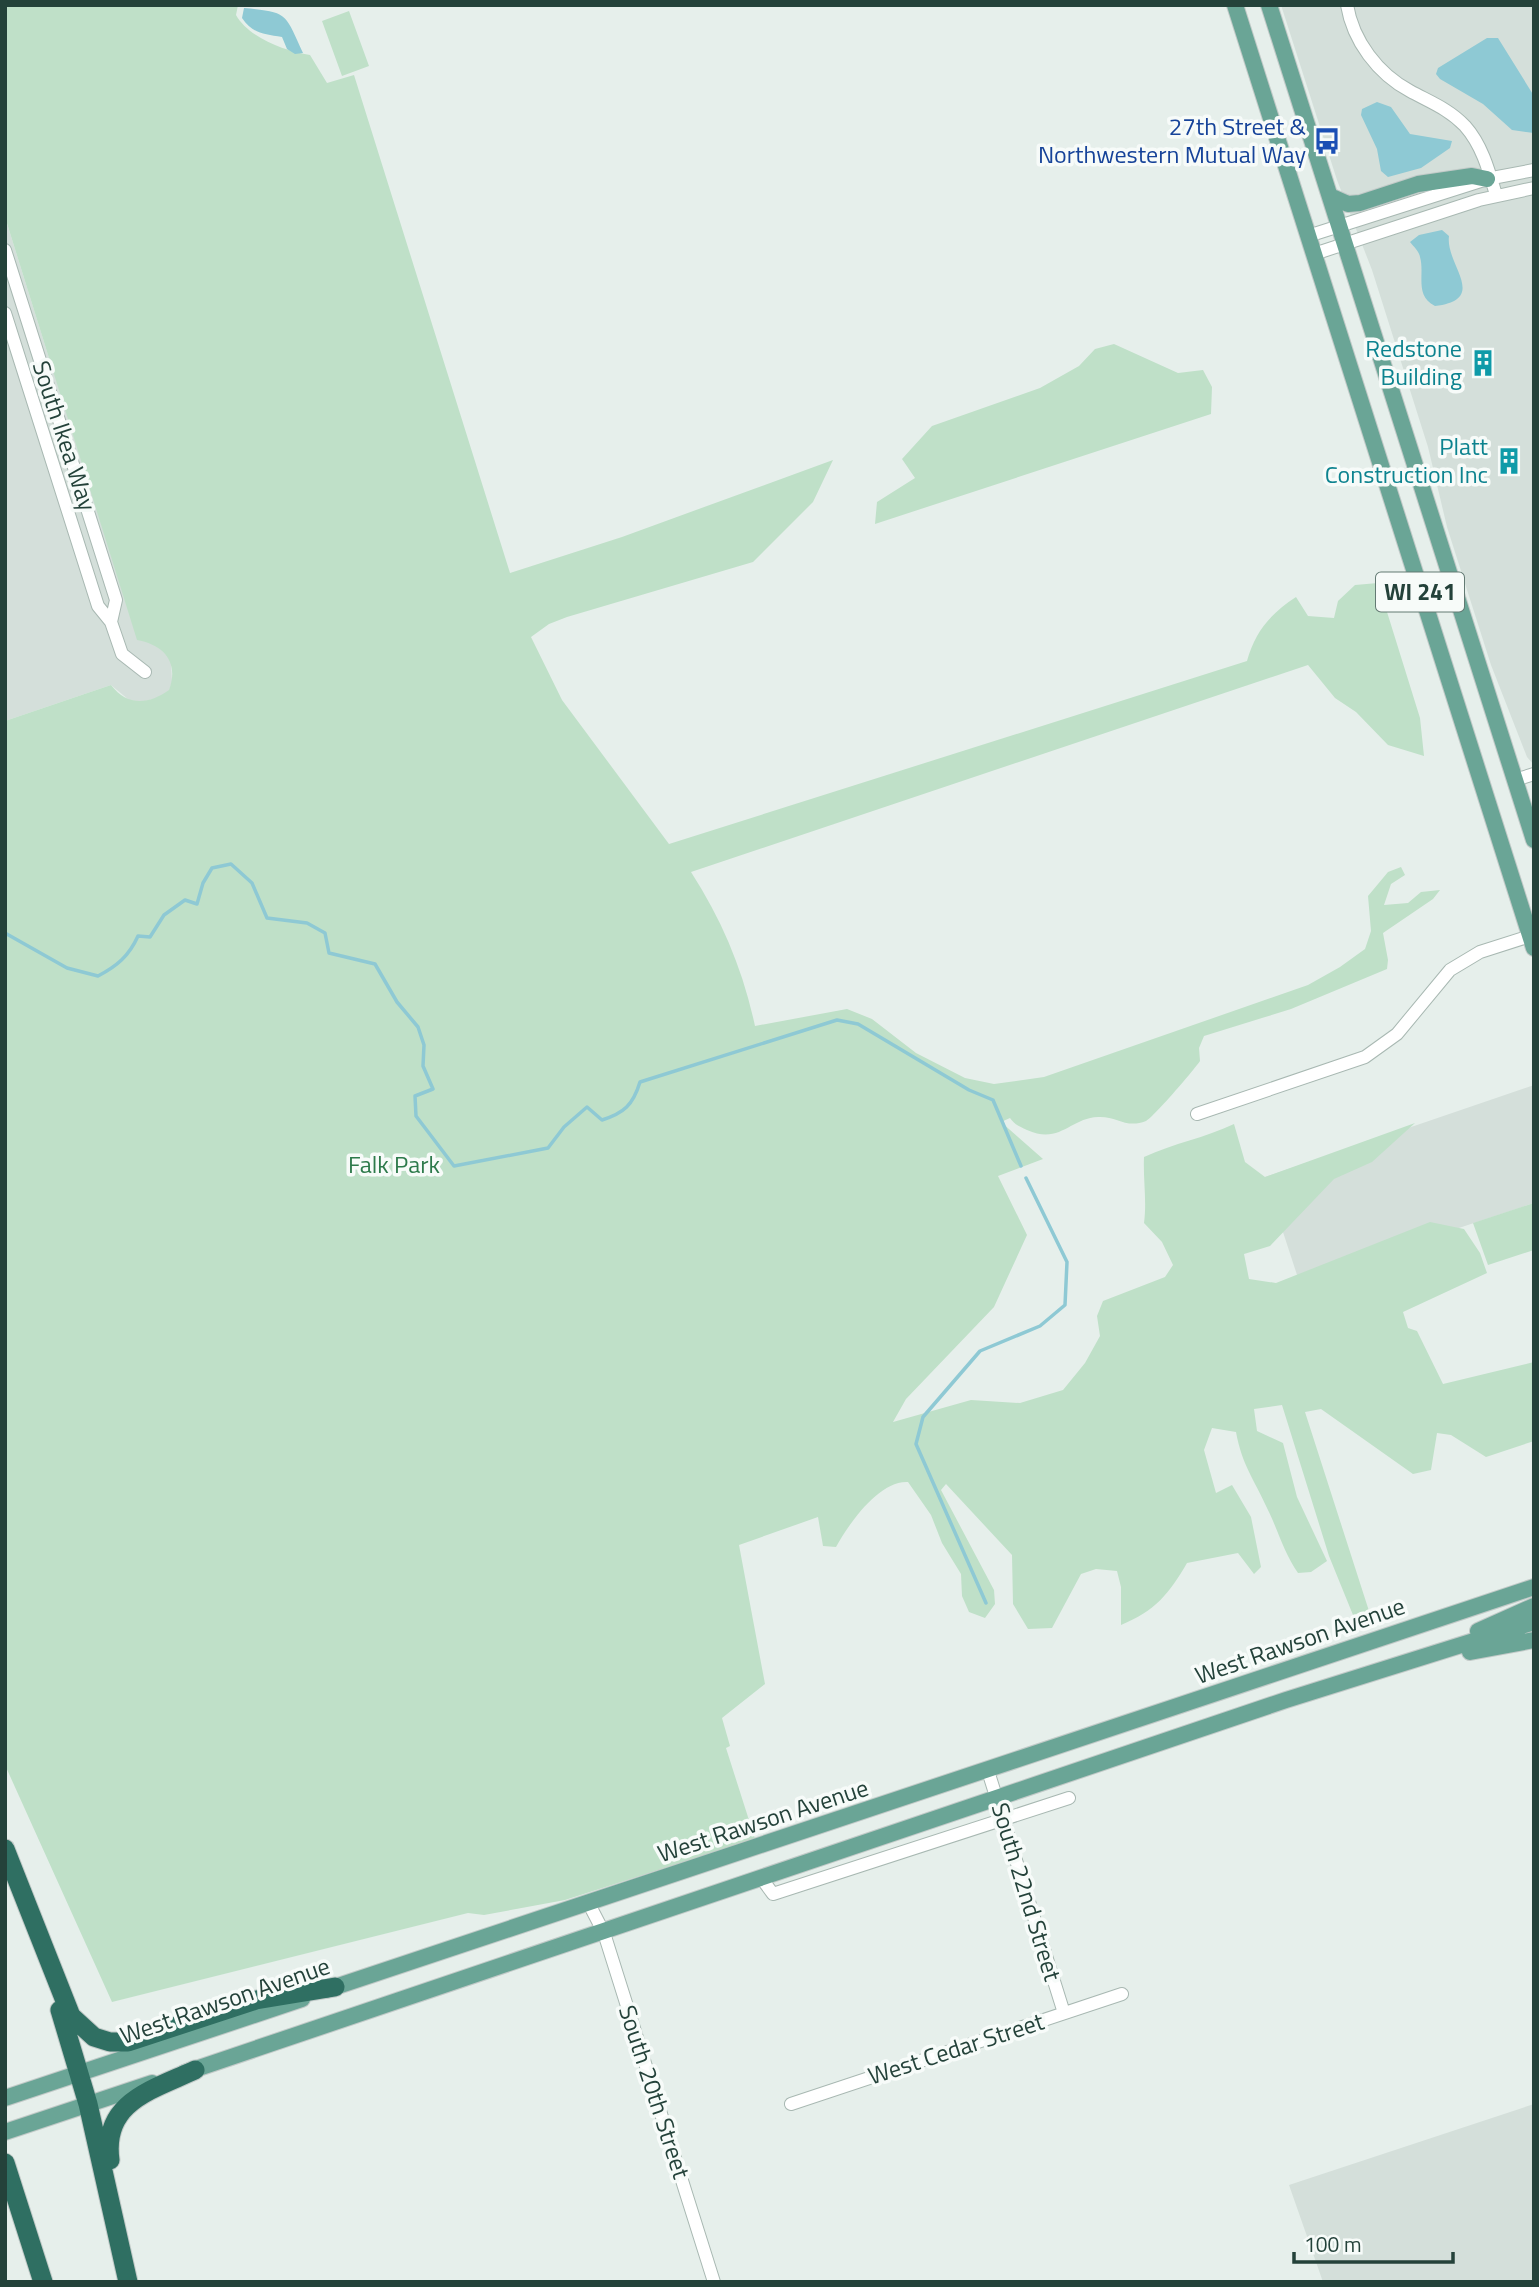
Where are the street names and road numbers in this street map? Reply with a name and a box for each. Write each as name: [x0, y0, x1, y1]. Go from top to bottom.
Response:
street label: South Ikea Way: [24, 356, 106, 516]
road number: WI 241: [1376, 572, 1464, 612]
street label: West Rawson Avenue: [1190, 1587, 1409, 1693]
street label: West Rawson Avenue: [653, 1769, 873, 1871]
street label: South 22nd Street: [983, 1798, 1071, 1986]
street label: West Rawson Avenue: [115, 1947, 334, 2053]
street label: South 20th Street: [610, 2000, 700, 2184]
street label: West Cedar Street: [863, 2002, 1049, 2093]

